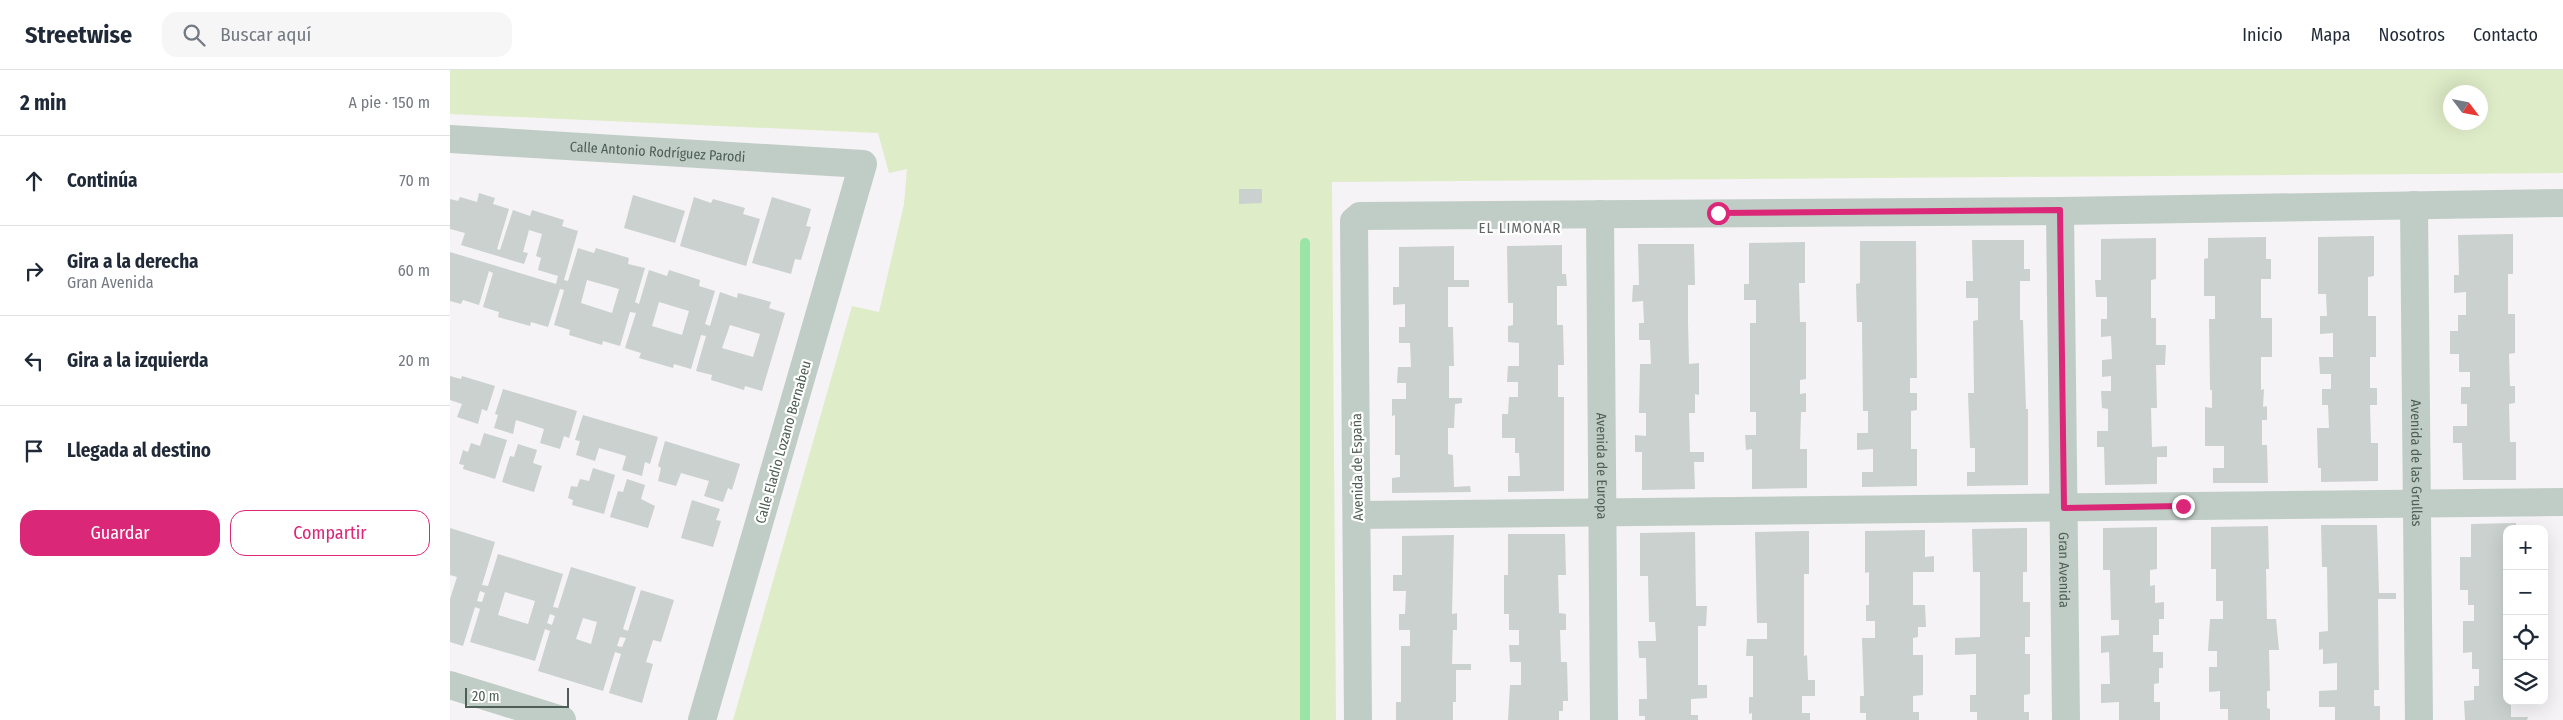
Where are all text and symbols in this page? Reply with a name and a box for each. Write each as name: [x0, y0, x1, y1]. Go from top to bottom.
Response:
search box: [162, 12, 512, 57]
text: Streetwise: [25, 21, 132, 49]
icon: search: [180, 21, 208, 49]
text: Buscar aquí: [220, 23, 311, 46]
text: Inicio: [2242, 24, 2283, 46]
text: Mapa: [2311, 24, 2351, 46]
text: Nosotros: [2379, 24, 2445, 46]
text: Contacto: [2473, 24, 2538, 46]
north arrow: [2443, 85, 2488, 130]
text: 2 min: [20, 90, 67, 116]
text: A pie · 150 m: [348, 93, 430, 112]
street label: Calle Antonio Rodríguez Parodi: [569, 138, 746, 166]
icon: ahead: [20, 167, 48, 195]
text: Continúa: [67, 169, 138, 192]
text: 70 m: [399, 171, 430, 190]
route start: [1707, 202, 1730, 225]
district label: EL LIMONAR: [1479, 219, 1561, 237]
text: Gira a la derecha: [67, 250, 199, 273]
icon: right: [20, 257, 48, 285]
text: 60 m: [398, 261, 430, 280]
text: Gran Avenida: [67, 273, 154, 292]
icon: left: [20, 347, 48, 375]
text: Gira a la izquierda: [67, 349, 209, 372]
text: 20 m: [399, 351, 430, 370]
street label: Calle Eladio Lozano Bernabeu: [752, 359, 815, 526]
street label: Avenida de las Grullas: [2407, 399, 2425, 527]
street label: Avenida de España: [1348, 413, 1367, 521]
street label: Avenida de Europa: [1593, 413, 1610, 519]
icon: arrive: [20, 437, 48, 465]
text: Llegada al destino: [67, 439, 211, 462]
route end: [2172, 495, 2195, 518]
button: Guardar: [20, 510, 220, 556]
button: Compartir: [230, 510, 430, 556]
map controls: [2503, 525, 2548, 705]
button: +: [2503, 525, 2548, 570]
street label: Gran Avenida: [2055, 532, 2073, 608]
button: −: [2503, 570, 2548, 615]
button: locate: [2503, 615, 2548, 660]
button: layers: [2503, 660, 2548, 705]
scale bar: [465, 685, 569, 708]
text: 20 m: [472, 688, 500, 705]

